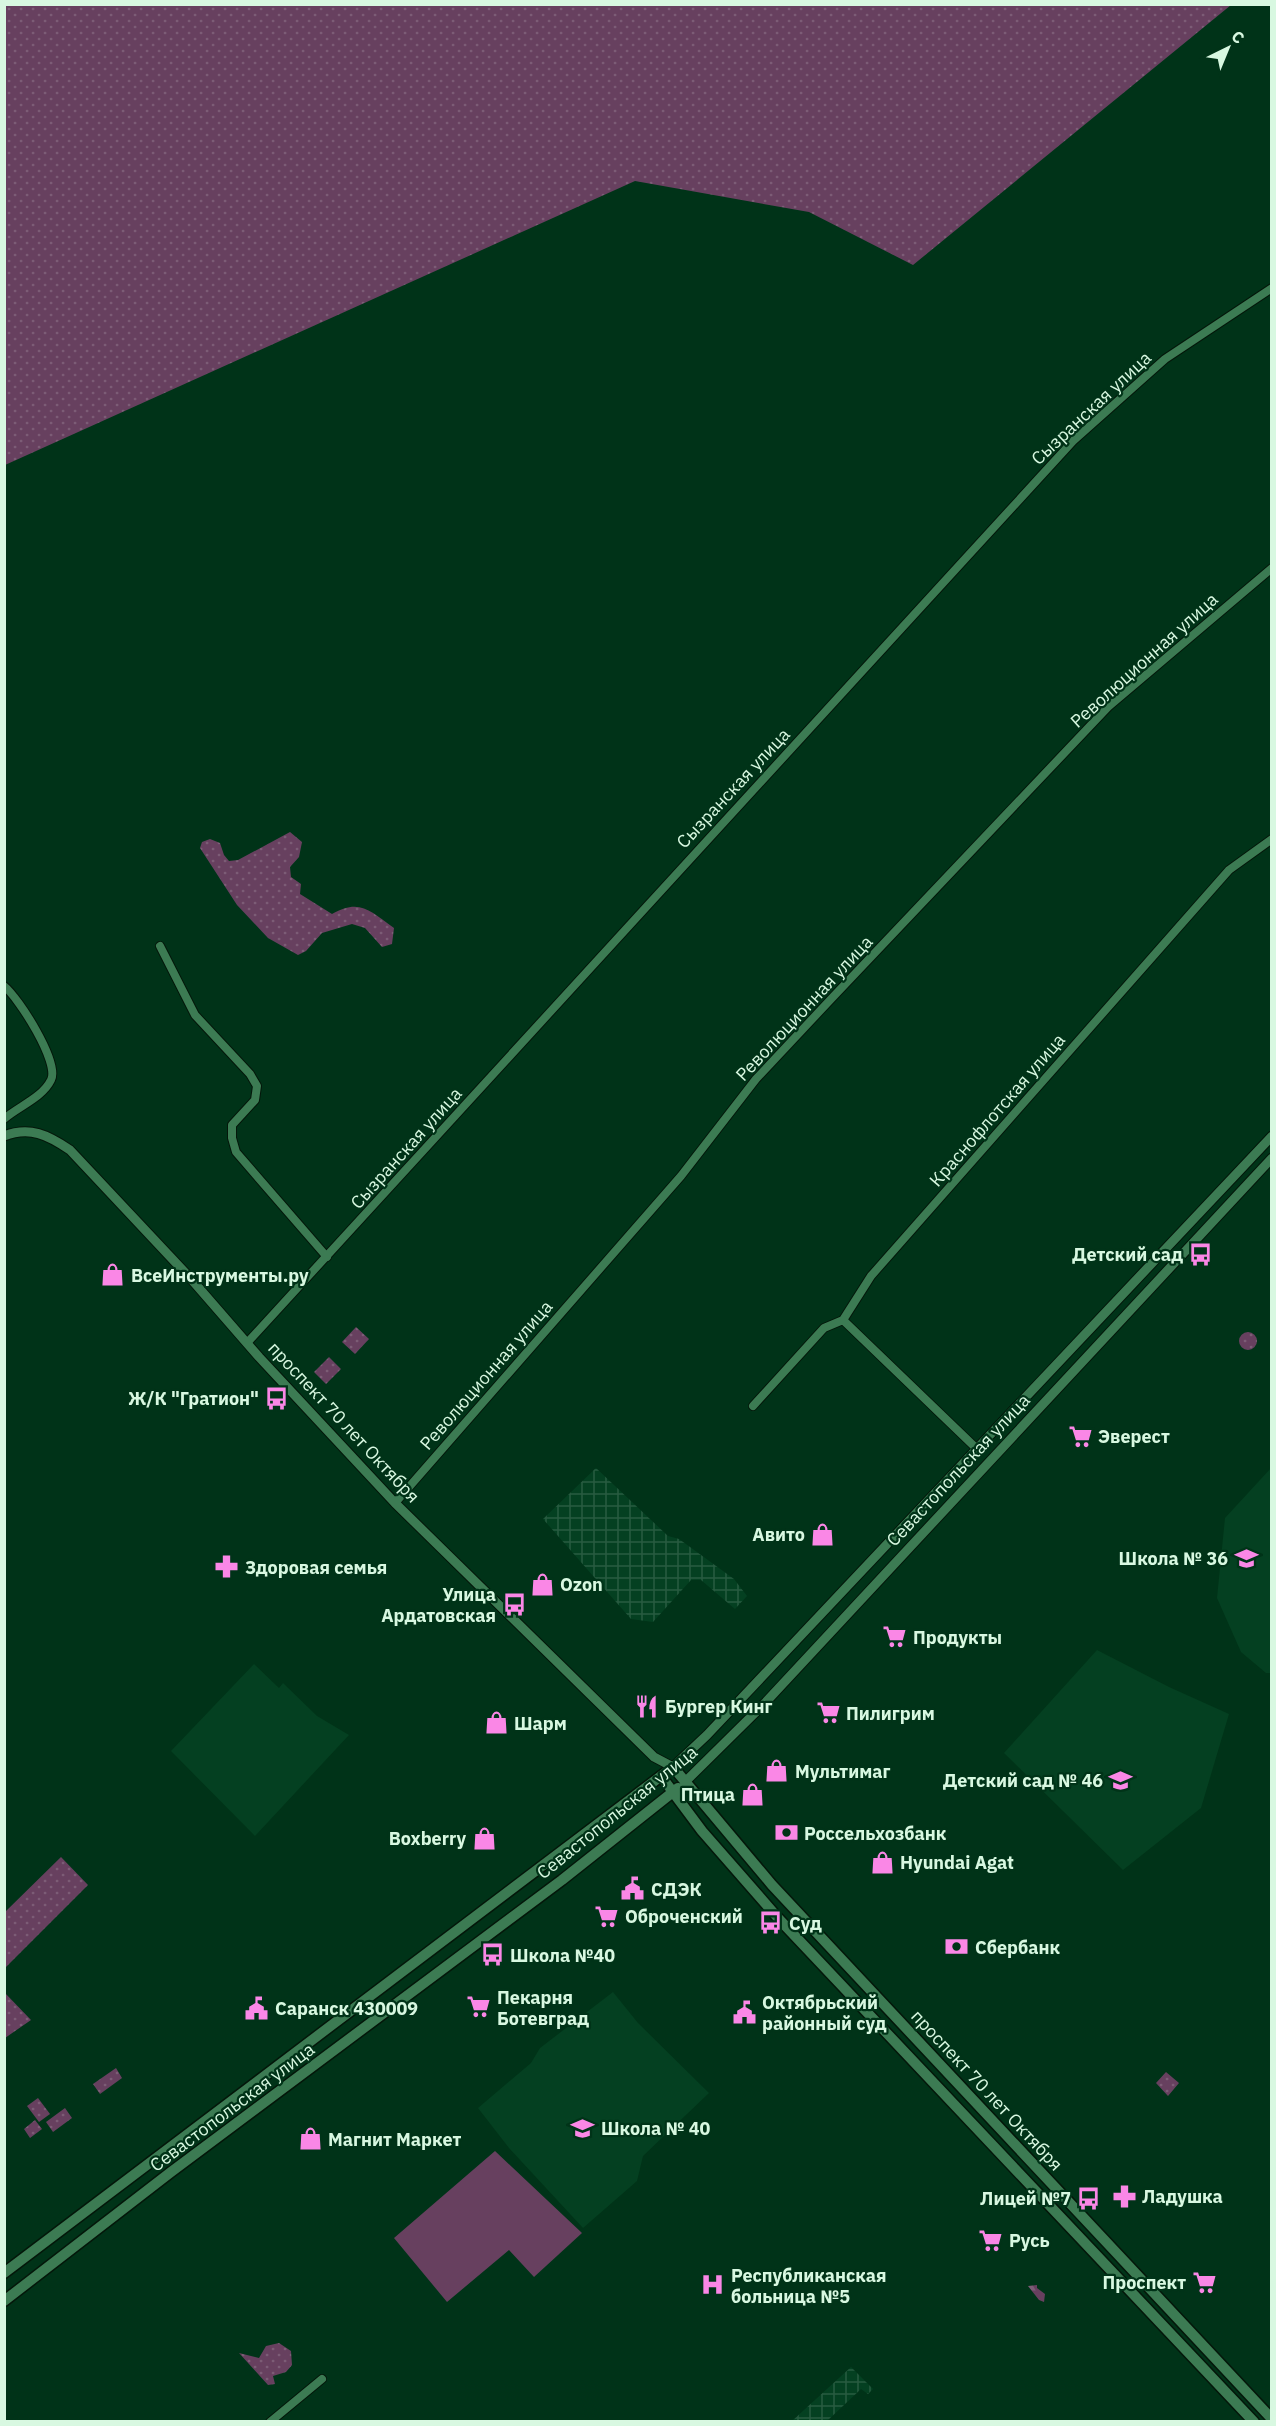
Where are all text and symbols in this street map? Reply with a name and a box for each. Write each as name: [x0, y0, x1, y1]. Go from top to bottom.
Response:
north arrow: [1198, 18, 1258, 78]
text: С: [1228, 26, 1249, 48]
street label: Сызранская улица: [1026, 346, 1156, 470]
street label: Революционная улица: [1065, 587, 1223, 732]
street label: Сызранская улица: [671, 723, 795, 853]
street label: Революционная улица: [731, 930, 878, 1086]
street label: Краснофлотская улица: [924, 1028, 1070, 1191]
street label: Сызранская улица: [345, 1082, 467, 1214]
bus stop icon: Детский сад: [1188, 1241, 1214, 1267]
place label: Детский сад: [1072, 1243, 1183, 1266]
shop icon: ВсеИнструменты.ру: [100, 1262, 126, 1288]
place label: ВсеИнструменты.ру: [131, 1264, 309, 1287]
street label: Революционная улица: [415, 1295, 557, 1455]
street label: проспект 70 лет Октября: [263, 1337, 425, 1507]
bus stop icon: Ж/К "Гратион": [264, 1385, 290, 1411]
place label: Ж/К "Гратион": [128, 1387, 259, 1410]
street label: Севастопольская улица: [881, 1389, 1035, 1551]
supermarket icon: Эверест: [1067, 1423, 1093, 1449]
place label: Эверест: [1098, 1425, 1170, 1448]
shop icon: Авито: [810, 1521, 836, 1547]
place label: Авито: [752, 1523, 805, 1546]
school or university icon: Школа № 36: [1233, 1545, 1259, 1571]
place label: Школа № 36: [1119, 1547, 1228, 1570]
pharmacy icon: Здоровая семья: [214, 1554, 240, 1580]
place label: Здоровая семья: [245, 1556, 387, 1579]
shop icon: Ozon: [529, 1571, 555, 1597]
place label: Ozon: [560, 1573, 603, 1596]
place label: Улица Ардатовская: [381, 1583, 496, 1627]
bus stop icon: Улица Ардатовская: [501, 1591, 527, 1617]
supermarket icon: Продукты: [882, 1624, 908, 1650]
place label: Продукты: [913, 1626, 1002, 1649]
restaurant icon: Бургер Кинг: [634, 1693, 660, 1719]
place label: Бургер Кинг: [665, 1695, 773, 1718]
supermarket icon: Пилигрим: [815, 1700, 841, 1726]
place label: Пилигрим: [846, 1702, 935, 1725]
shop icon: Шарм: [483, 1710, 509, 1736]
place label: Шарм: [514, 1712, 567, 1735]
street label: Севастопольская улица: [532, 1740, 702, 1884]
shop icon: Мультимаг: [764, 1758, 790, 1784]
place label: Мультимаг: [795, 1760, 890, 1783]
school or university icon: Детский сад № 46: [1108, 1767, 1134, 1793]
place label: Детский сад № 46: [943, 1769, 1103, 1792]
shop icon: Птица: [740, 1781, 766, 1807]
place label: Птица: [681, 1783, 735, 1806]
bank icon: Россельхозбанк: [773, 1820, 799, 1846]
place label: Россельхозбанк: [804, 1822, 946, 1845]
shop icon: Boxberry: [471, 1825, 497, 1851]
place label: Boxberry: [389, 1827, 466, 1850]
shop icon: Hyundai Agat: [869, 1849, 895, 1875]
place label: Hyundai Agat: [900, 1851, 1014, 1874]
public building icon: СДЭК: [620, 1876, 646, 1902]
place label: СДЭК: [651, 1878, 702, 1901]
supermarket icon: Оброченский: [594, 1903, 620, 1929]
place label: Оброченский: [625, 1905, 743, 1928]
bus stop icon: Суд: [758, 1910, 784, 1936]
place label: Суд: [789, 1912, 822, 1935]
bank icon: Сбербанк: [944, 1934, 970, 1960]
place label: Сбербанк: [975, 1936, 1060, 1959]
bus stop icon: Школа №40: [479, 1942, 505, 1968]
place label: Школа №40: [510, 1944, 615, 1967]
place label: Пекарня Ботевград: [497, 1986, 589, 2030]
place label: Октябрьский районный суд: [762, 1991, 887, 2035]
supermarket icon: Пекарня Ботевград: [466, 1994, 492, 2020]
public building icon: Саранск 430009: [244, 1995, 270, 2021]
place label: Саранск 430009: [275, 1997, 418, 2020]
public building icon: Октябрьский районный суд: [731, 1999, 757, 2025]
street label: проспект 70 лет Октября: [906, 2005, 1068, 2175]
street label: Севастопольская улица: [145, 2037, 319, 2176]
school or university icon: Школа № 40: [570, 2115, 596, 2141]
place label: Школа № 40: [601, 2117, 711, 2140]
shop icon: Магнит Маркет: [297, 2126, 323, 2152]
place label: Магнит Маркет: [328, 2128, 461, 2151]
pharmacy icon: Ладушка: [1111, 2183, 1137, 2209]
bus stop icon: Лицей №7: [1076, 2185, 1102, 2211]
place label: Ладушка: [1142, 2185, 1223, 2208]
place label: Лицей №7: [980, 2187, 1071, 2210]
supermarket icon: Русь: [978, 2227, 1004, 2253]
place label: Русь: [1009, 2229, 1050, 2252]
place label: Республиканская больница №5: [731, 2264, 887, 2308]
supermarket icon: Проспект: [1191, 2269, 1217, 2295]
place label: Проспект: [1102, 2271, 1186, 2294]
hospital icon: Республиканская больница №5: [700, 2272, 726, 2298]

